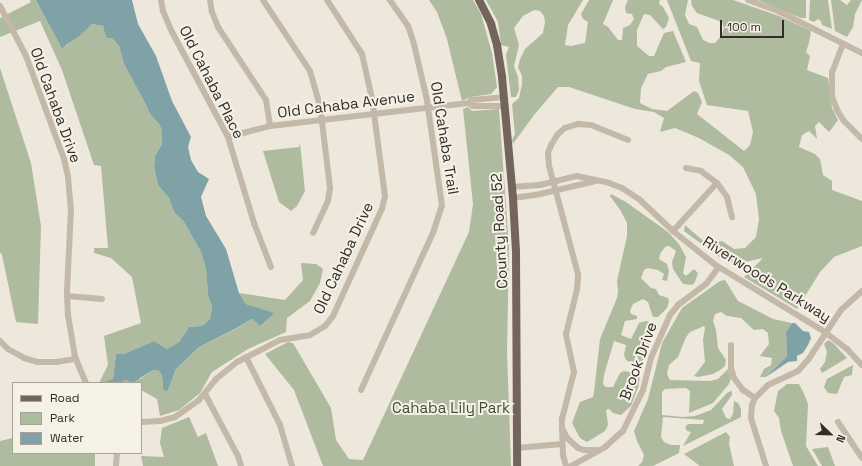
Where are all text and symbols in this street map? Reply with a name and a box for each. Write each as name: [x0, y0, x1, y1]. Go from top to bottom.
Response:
scale bar: [722, 12, 786, 38]
text: 100 m: [727, 19, 761, 35]
street label: Old Cahaba Place: [176, 22, 248, 142]
street label: Old Cahaba Drive: [27, 45, 85, 165]
street label: Old Cahaba Trail: [427, 80, 463, 196]
street label: Old Cahaba Avenue: [276, 87, 416, 121]
street label: County Road 52: [487, 173, 511, 289]
street label: Old Cahaba Drive: [309, 199, 377, 317]
street label: Riverwoods Parkway: [699, 232, 835, 326]
street label: Brook Drive: [616, 320, 660, 402]
legend: [12, 382, 142, 454]
text: Road: [50, 390, 79, 406]
park label: Cahaba Lily Park: [392, 399, 510, 417]
text: Park: [50, 410, 75, 426]
north arrow: [810, 414, 850, 454]
text: Water: [50, 430, 84, 446]
text: N: [833, 433, 849, 445]

